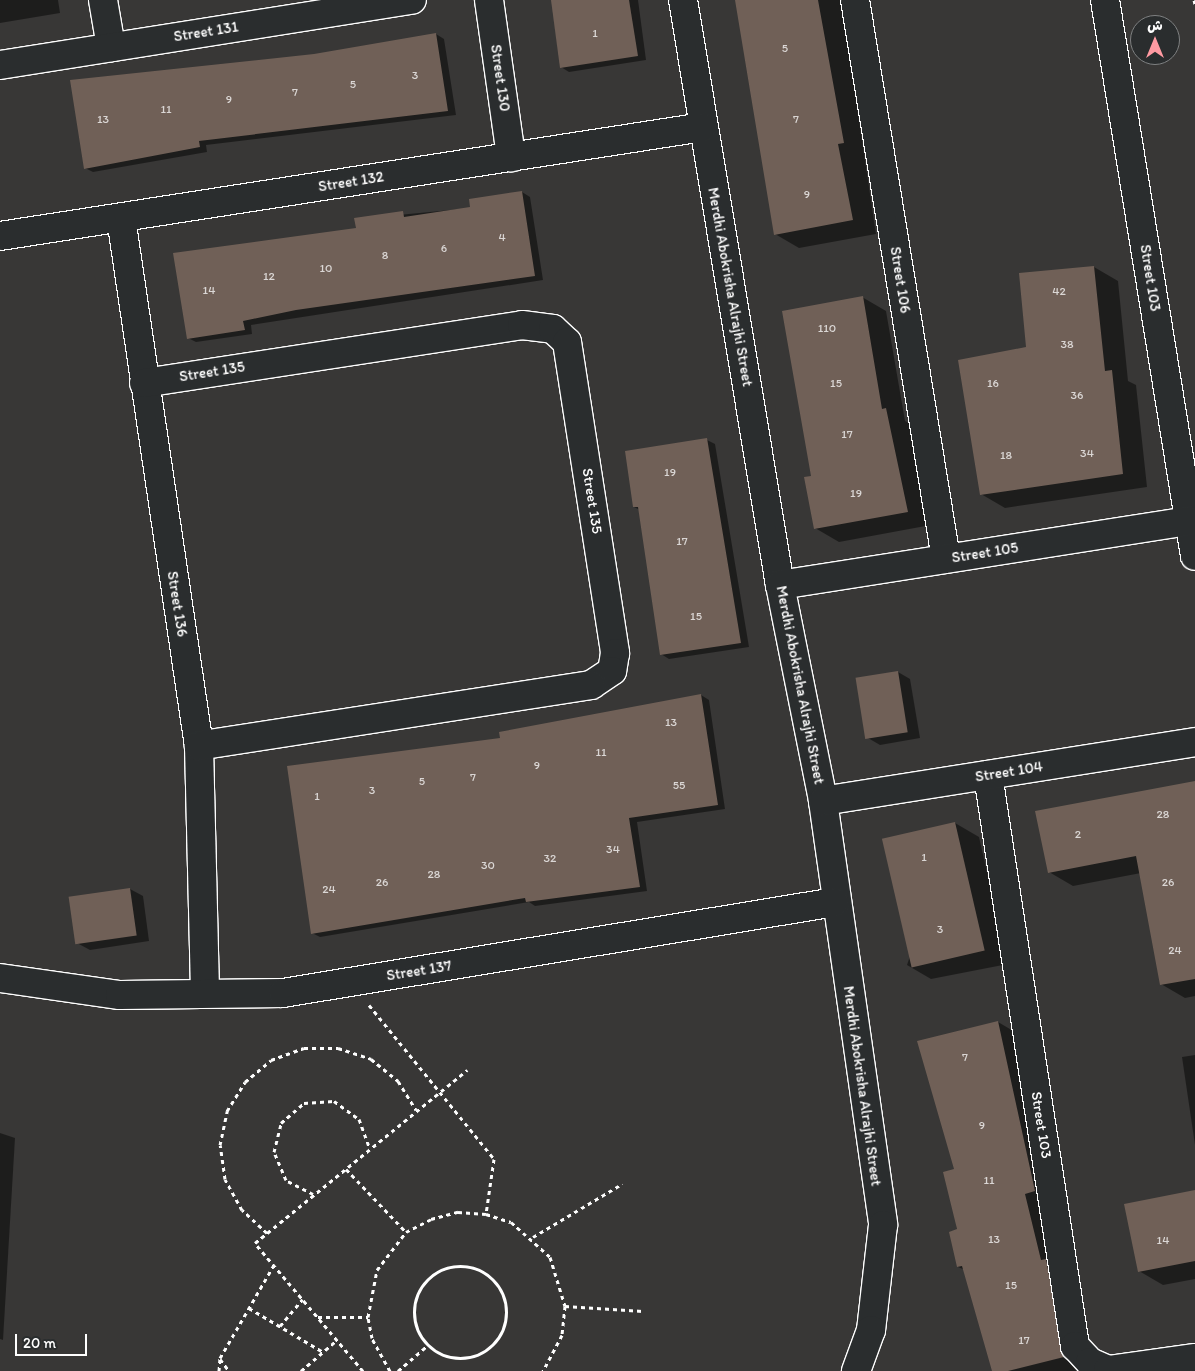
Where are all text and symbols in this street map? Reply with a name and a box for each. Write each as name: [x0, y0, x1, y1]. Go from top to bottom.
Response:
north arrow: [1130, 15, 1180, 65]
text: ش: [1147, 17, 1163, 34]
street label: Street 131: [172, 18, 240, 46]
house number: 1: [592, 27, 598, 41]
house number: 5: [782, 42, 788, 56]
street label: Street 130: [486, 43, 514, 113]
house number: 3: [412, 69, 418, 83]
house number: 5: [350, 78, 356, 92]
house number: 7: [292, 86, 298, 100]
house number: 9: [226, 93, 232, 107]
house number: 11: [160, 103, 172, 117]
house number: 13: [97, 113, 109, 127]
house number: 7: [793, 113, 799, 127]
street label: Street 132: [317, 168, 385, 196]
street label: Merdhi Abokrisha Alrajhi Street: [704, 186, 756, 388]
house number: 9: [804, 188, 810, 202]
house number: 4: [498, 231, 506, 245]
house number: 6: [441, 242, 447, 256]
street label: Street 103: [1136, 243, 1164, 313]
street label: Street 106: [886, 245, 914, 315]
house number: 8: [382, 249, 388, 263]
house number: 10: [320, 262, 332, 276]
house number: 12: [263, 270, 275, 284]
house number: 14: [203, 284, 215, 298]
house number: 42: [1052, 285, 1066, 299]
house number: 110: [818, 322, 836, 336]
house number: 38: [1060, 338, 1074, 352]
street label: Street 135: [178, 358, 246, 386]
house number: 15: [830, 377, 842, 391]
house number: 16: [987, 377, 999, 391]
house number: 36: [1071, 389, 1083, 403]
house number: 17: [841, 428, 853, 442]
house number: 34: [1080, 447, 1094, 461]
house number: 18: [1000, 449, 1012, 463]
house number: 19: [664, 466, 676, 480]
street label: Street 135: [578, 467, 606, 535]
house number: 19: [850, 487, 862, 501]
house number: 17: [676, 535, 688, 549]
street label: Street 105: [950, 539, 1020, 567]
street label: Street 136: [163, 570, 191, 638]
street label: Merdhi Abokrisha Alrajhi Street: [772, 584, 828, 786]
house number: 15: [690, 610, 702, 624]
house number: 13: [665, 716, 677, 730]
house number: 11: [595, 746, 607, 760]
street label: Street 104: [974, 758, 1044, 786]
house number: 9: [534, 759, 540, 773]
house number: 7: [470, 771, 476, 785]
house number: 5: [419, 775, 425, 789]
house number: 55: [673, 779, 685, 793]
house number: 3: [369, 784, 375, 798]
house number: 1: [314, 790, 320, 804]
house number: 28: [1157, 808, 1169, 822]
house number: 2: [1075, 828, 1081, 842]
house number: 34: [606, 843, 620, 857]
house number: 1: [921, 851, 927, 865]
house number: 32: [544, 852, 556, 866]
house number: 30: [481, 859, 495, 873]
house number: 28: [428, 868, 440, 882]
house number: 26: [376, 876, 388, 890]
house number: 26: [1162, 876, 1174, 890]
house number: 24: [322, 883, 336, 897]
house number: 3: [937, 923, 943, 937]
house number: 24: [1168, 944, 1182, 958]
street label: Street 137: [385, 957, 453, 985]
street label: Merdhi Abokrisha Alrajhi Street: [839, 985, 885, 1187]
house number: 7: [962, 1051, 968, 1065]
street label: Street 103: [1027, 1090, 1055, 1160]
house number: 9: [979, 1119, 985, 1133]
house number: 11: [983, 1174, 995, 1188]
house number: 13: [988, 1233, 1000, 1247]
house number: 14: [1157, 1234, 1169, 1248]
house number: 15: [1005, 1279, 1017, 1293]
scale bar: [18, 1324, 90, 1356]
text: 20 m: [23, 1334, 56, 1352]
house number: 17: [1018, 1334, 1030, 1348]

